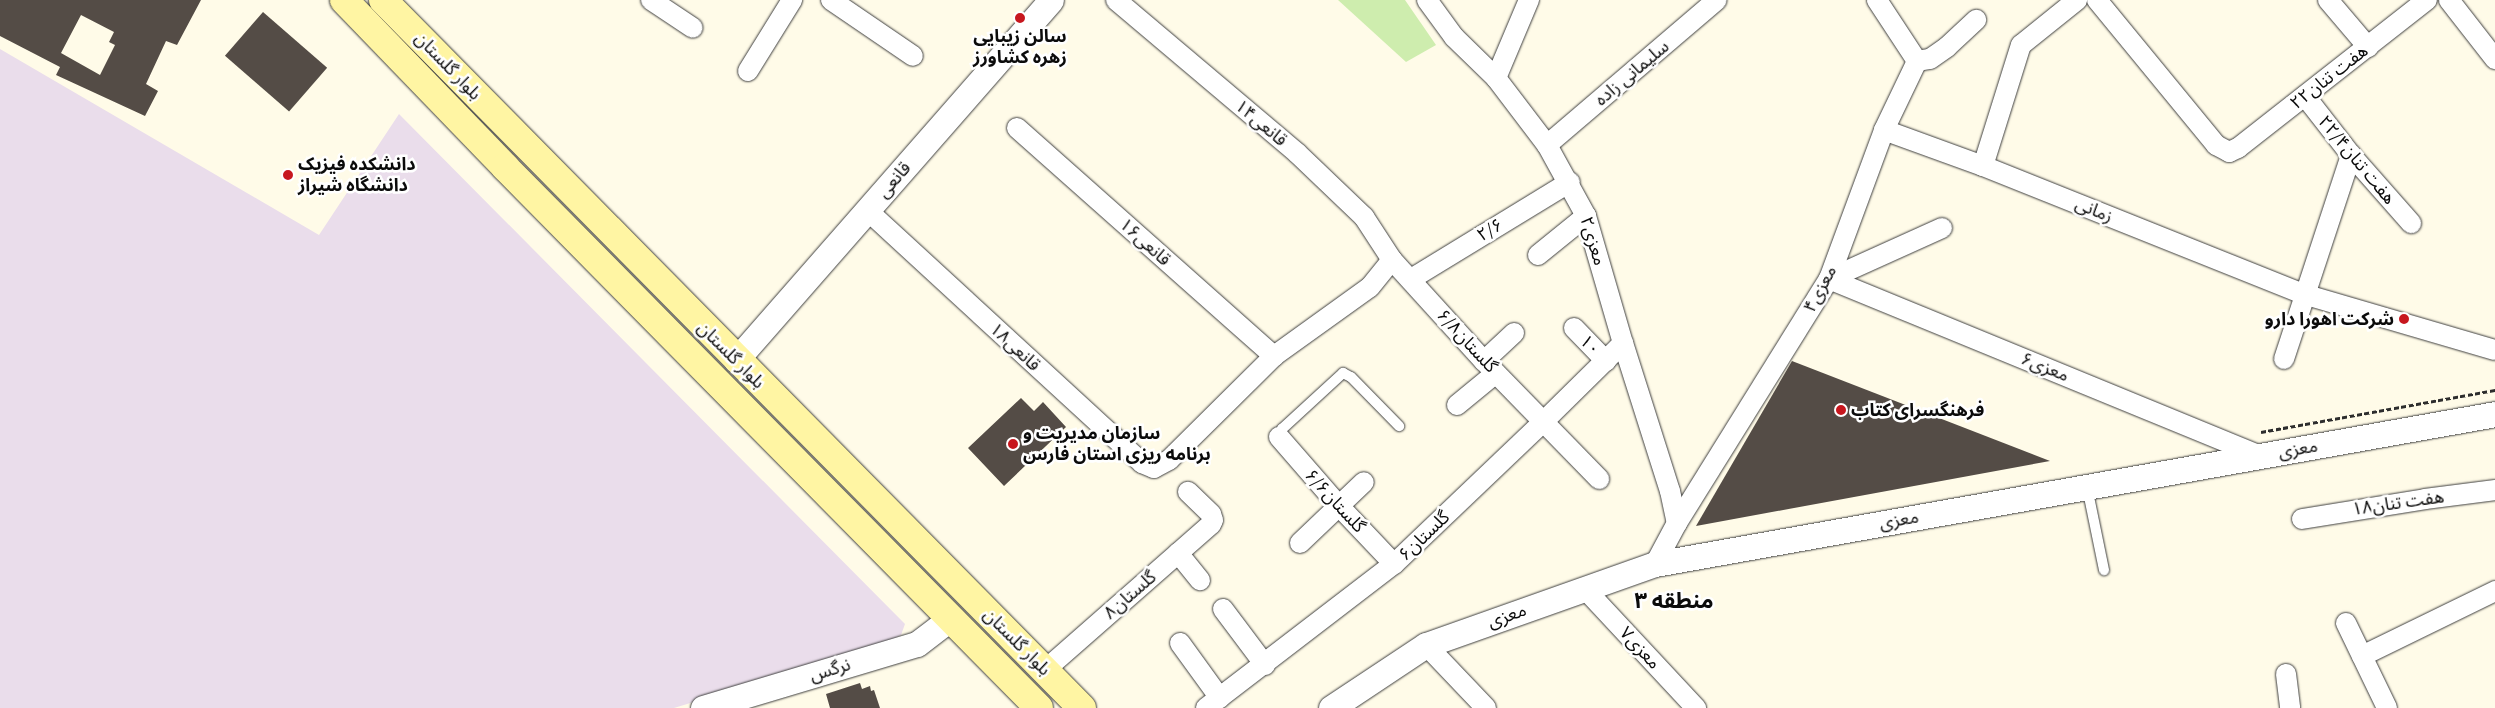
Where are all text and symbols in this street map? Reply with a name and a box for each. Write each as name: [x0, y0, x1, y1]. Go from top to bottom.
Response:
marker: سالن زیبایی زهره کشاورز: [1014, 12, 1026, 24]
place label: سالن زیبایی زهره کشاورز: [973, 26, 1067, 68]
street label: بلوار گلستان: [410, 27, 486, 105]
street label: سلیمانی زاده: [1590, 36, 1674, 110]
street label: ۲۲هفت تنان: [2286, 40, 2372, 114]
street label: ۱۴قانعی: [1231, 95, 1291, 151]
street label: ۲۲/۴هفت تنان: [2314, 111, 2400, 209]
place label: دانشکده فیزیک دانشگاه شیراز: [298, 154, 416, 196]
street label: قانعی: [872, 158, 916, 202]
marker: دانشکده فیزیک دانشگاه شیراز: [282, 169, 294, 181]
street label: زمانی: [2072, 193, 2116, 227]
street label: ۱۶قانعی: [1115, 213, 1175, 271]
street label: ۲/۶: [1473, 214, 1507, 246]
street label: ۲معزی: [1575, 214, 1611, 268]
street label: ۴معزی: [1799, 262, 1841, 316]
street label: ۶/۸گلستان: [1432, 305, 1502, 377]
place label: شرکت اهورا دارو: [2265, 308, 2394, 330]
marker: شرکت اهورا دارو: [2398, 313, 2410, 325]
street label: بلوار گلستان: [693, 317, 769, 393]
street label: ۱۸قانعی: [985, 318, 1045, 376]
street label: ۱۰: [1575, 330, 1605, 360]
street label: ۶معزی: [2018, 348, 2072, 386]
place label: فرهنگسرای کتاب: [1851, 399, 1984, 421]
marker: فرهنگسرای کتاب: [1835, 404, 1847, 416]
place label: سازمان مدیریت و برنامه ریزی استان فارس: [1023, 423, 1211, 466]
street label: معزی: [2277, 435, 2319, 463]
marker: سازمان مدیریت و برنامه ریزی استان فارس: [1007, 438, 1019, 450]
street label: ۶/۶گلستان: [1300, 465, 1370, 537]
street label: هفت تنان۱۸: [2351, 486, 2445, 520]
street label: گلستان۶: [1394, 506, 1454, 566]
street label: معزی: [1878, 506, 1920, 534]
street label: گلستان۸: [1099, 566, 1161, 624]
district label: منطقه ۳: [1634, 588, 1714, 614]
street label: معزی: [1485, 599, 1529, 633]
street label: بلوار گلستان: [979, 604, 1055, 680]
street label: ۷معزی: [1615, 622, 1665, 674]
street label: نرگس: [807, 654, 853, 686]

